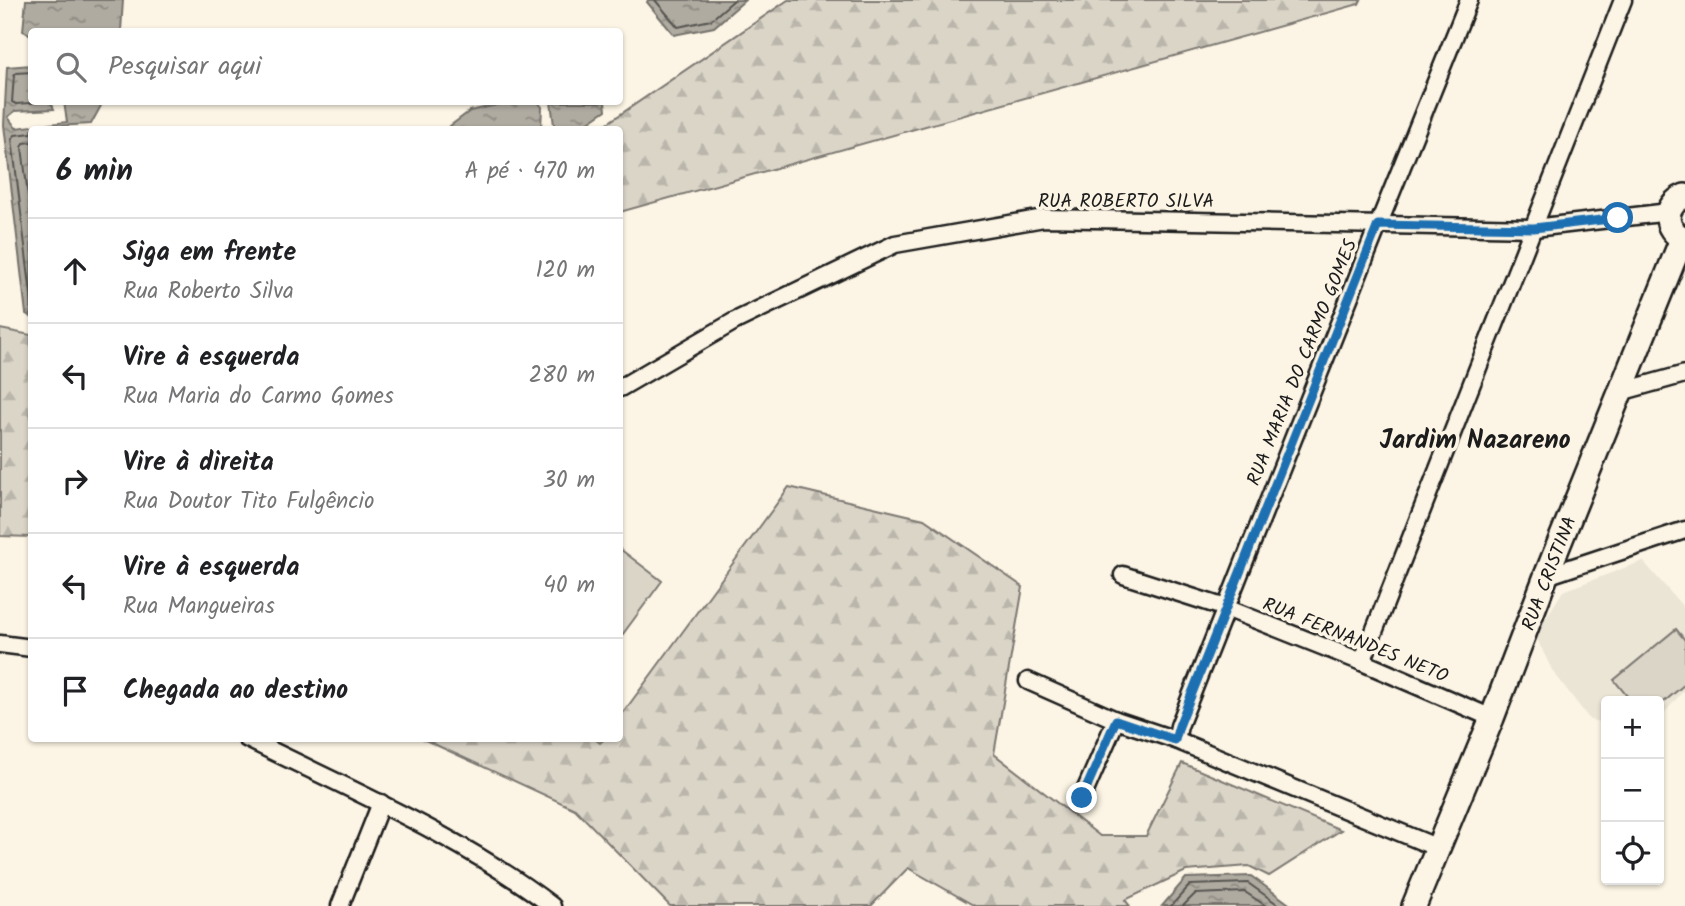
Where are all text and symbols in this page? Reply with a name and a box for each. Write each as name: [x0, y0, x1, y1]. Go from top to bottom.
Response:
search box: [28, 28, 623, 105]
text: Pesquisar aqui: [108, 46, 261, 88]
icon: search: [52, 48, 90, 86]
text: 6 min: [56, 148, 133, 196]
text: A pé · 470 m: [465, 154, 595, 190]
street label: RUA ROBERTO SILVA: [1038, 187, 1214, 217]
route start: [1602, 202, 1633, 233]
text: Siga em frente: [123, 232, 296, 274]
street label: RUA MARIA DO CARMO GOMES: [1240, 235, 1366, 491]
icon: ahead: [56, 252, 94, 290]
text: 120 m: [535, 253, 595, 289]
text: Rua Roberto Silva: [123, 274, 294, 310]
text: Vire à esquerda: [123, 337, 300, 379]
icon: left: [56, 357, 94, 395]
text: 280 m: [529, 358, 595, 394]
text: Rua Maria do Carmo Gomes: [123, 379, 394, 415]
district label: Jardim Nazareno: [1379, 420, 1571, 462]
text: Vire à direita: [123, 442, 274, 484]
icon: right: [56, 462, 94, 500]
text: 30 m: [543, 463, 595, 499]
text: Rua Doutor Tito Fulgêncio: [123, 484, 374, 520]
street label: RUA CRISTINA: [1514, 512, 1585, 635]
text: Vire à esquerda: [123, 547, 300, 589]
icon: left: [56, 567, 94, 605]
text: 40 m: [543, 568, 595, 604]
text: Rua Mangueiras: [123, 589, 275, 625]
street label: RUA FERNANDES NETO: [1258, 590, 1453, 692]
text: Chegada ao destino: [123, 670, 348, 712]
icon: arrive: [56, 672, 94, 710]
map controls: [1601, 696, 1664, 885]
button: +: [1601, 696, 1664, 759]
button: −: [1601, 759, 1664, 822]
route end: [1066, 782, 1097, 813]
button: locate: [1601, 822, 1664, 885]

